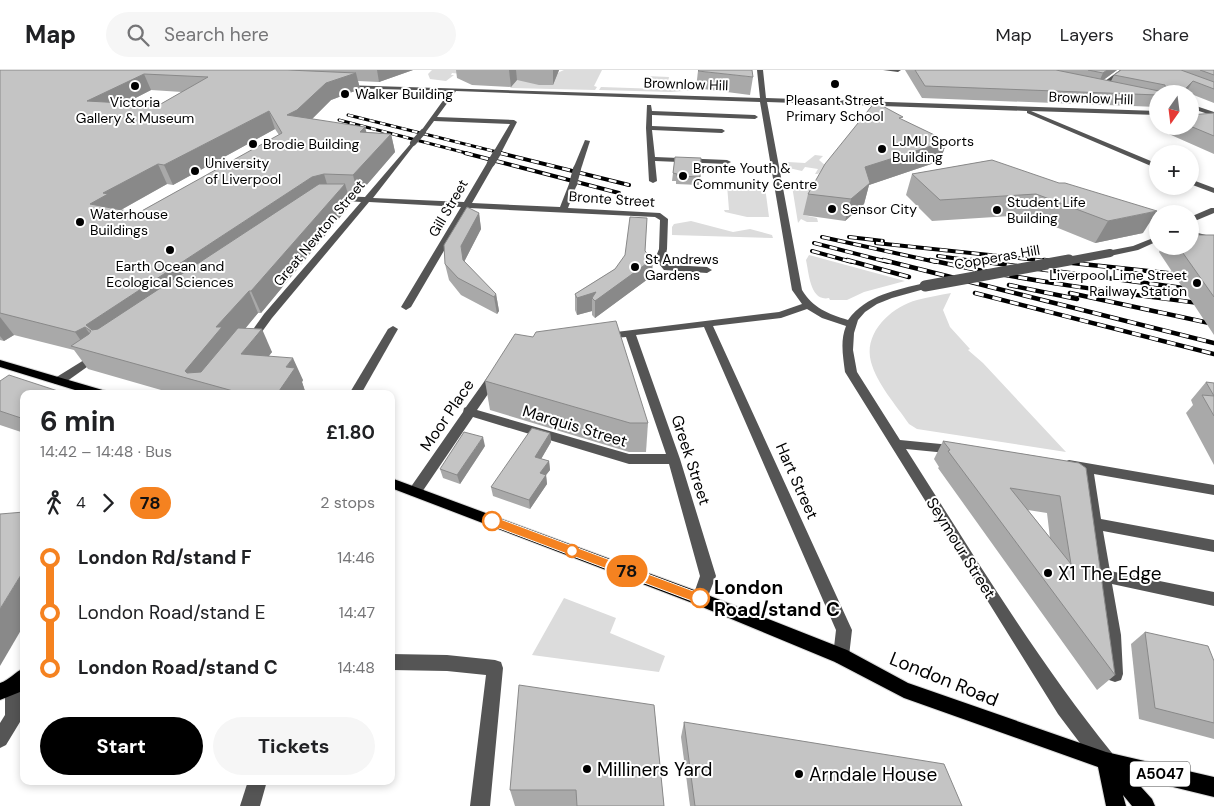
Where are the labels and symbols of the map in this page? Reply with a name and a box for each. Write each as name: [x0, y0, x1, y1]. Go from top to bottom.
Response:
street label: Brownlow Hill: [643, 74, 729, 94]
marker: Pleasant Street Primary School: [829, 78, 841, 90]
marker: Victoria Gallery & Museum: [129, 80, 141, 92]
place label: Walker Building: [355, 85, 453, 103]
north arrow: [1149, 85, 1199, 135]
marker: Walker Building: [339, 88, 351, 100]
street label: Brownlow Hill: [1048, 88, 1134, 108]
place label: Pleasant Street Primary School: [786, 91, 884, 125]
place label: Victoria Gallery & Museum: [76, 93, 194, 127]
place label: LJMU Sports Building: [892, 132, 974, 166]
place label: Brodie Building: [263, 135, 360, 153]
marker: Brodie Building: [247, 138, 259, 150]
marker: LJMU Sports Building: [876, 143, 888, 155]
place label: University of Liverpool: [205, 154, 281, 188]
place label: Bronte Youth & Community Centre: [693, 159, 817, 193]
marker: University of Liverpool: [189, 165, 201, 177]
marker: Bronte Youth & Community Centre: [677, 170, 689, 182]
street label: Great Newton Street: [269, 176, 369, 290]
street label: Gill Street: [424, 176, 472, 240]
street label: Bronte Street: [568, 187, 656, 211]
place label: Student Life Building: [1007, 193, 1086, 227]
place label: Sensor City: [842, 200, 917, 218]
marker: Sensor City: [826, 203, 838, 215]
marker: Student Life Building: [991, 204, 1003, 216]
place label: Waterhouse Buildings: [90, 205, 168, 239]
marker: Waterhouse Buildings: [74, 216, 86, 228]
street label: Copperas Hill: [953, 241, 1041, 273]
marker: Earth Ocean and Ecological Sciences: [164, 244, 176, 256]
place label: St Andrews Gardens: [645, 250, 719, 284]
place label: Earth Ocean and Ecological Sciences: [106, 257, 234, 291]
marker: St Andrews Gardens: [629, 261, 641, 273]
place label: Liverpool Lime Street Railway Station: [1049, 266, 1187, 300]
marker: Liverpool Lime Street Railway Station: [1191, 277, 1203, 289]
street label: Moor Place: [415, 375, 479, 455]
street label: Marquis Street: [520, 400, 630, 452]
street label: Greek Street: [667, 412, 715, 508]
street label: Hart Street: [771, 440, 823, 522]
street label: Seymour Street: [922, 494, 1000, 602]
unlabelled marker: [482, 511, 502, 531]
unlabelled marker: [565, 544, 579, 558]
line badge: 78: [604, 555, 650, 587]
place label: X1 The Edge: [1058, 561, 1162, 586]
marker: X1 The Edge: [1042, 567, 1054, 579]
place label: London Road/stand C: [714, 575, 840, 622]
marker: London Road/stand C: [690, 588, 710, 608]
street label: London Road: [886, 646, 1002, 712]
place label: Milliners Yard: [597, 757, 712, 782]
place label: Arndale House: [809, 762, 937, 787]
road number: A5047: [1130, 762, 1190, 786]
marker: Milliners Yard: [581, 763, 593, 775]
marker: Arndale House: [793, 768, 805, 780]

